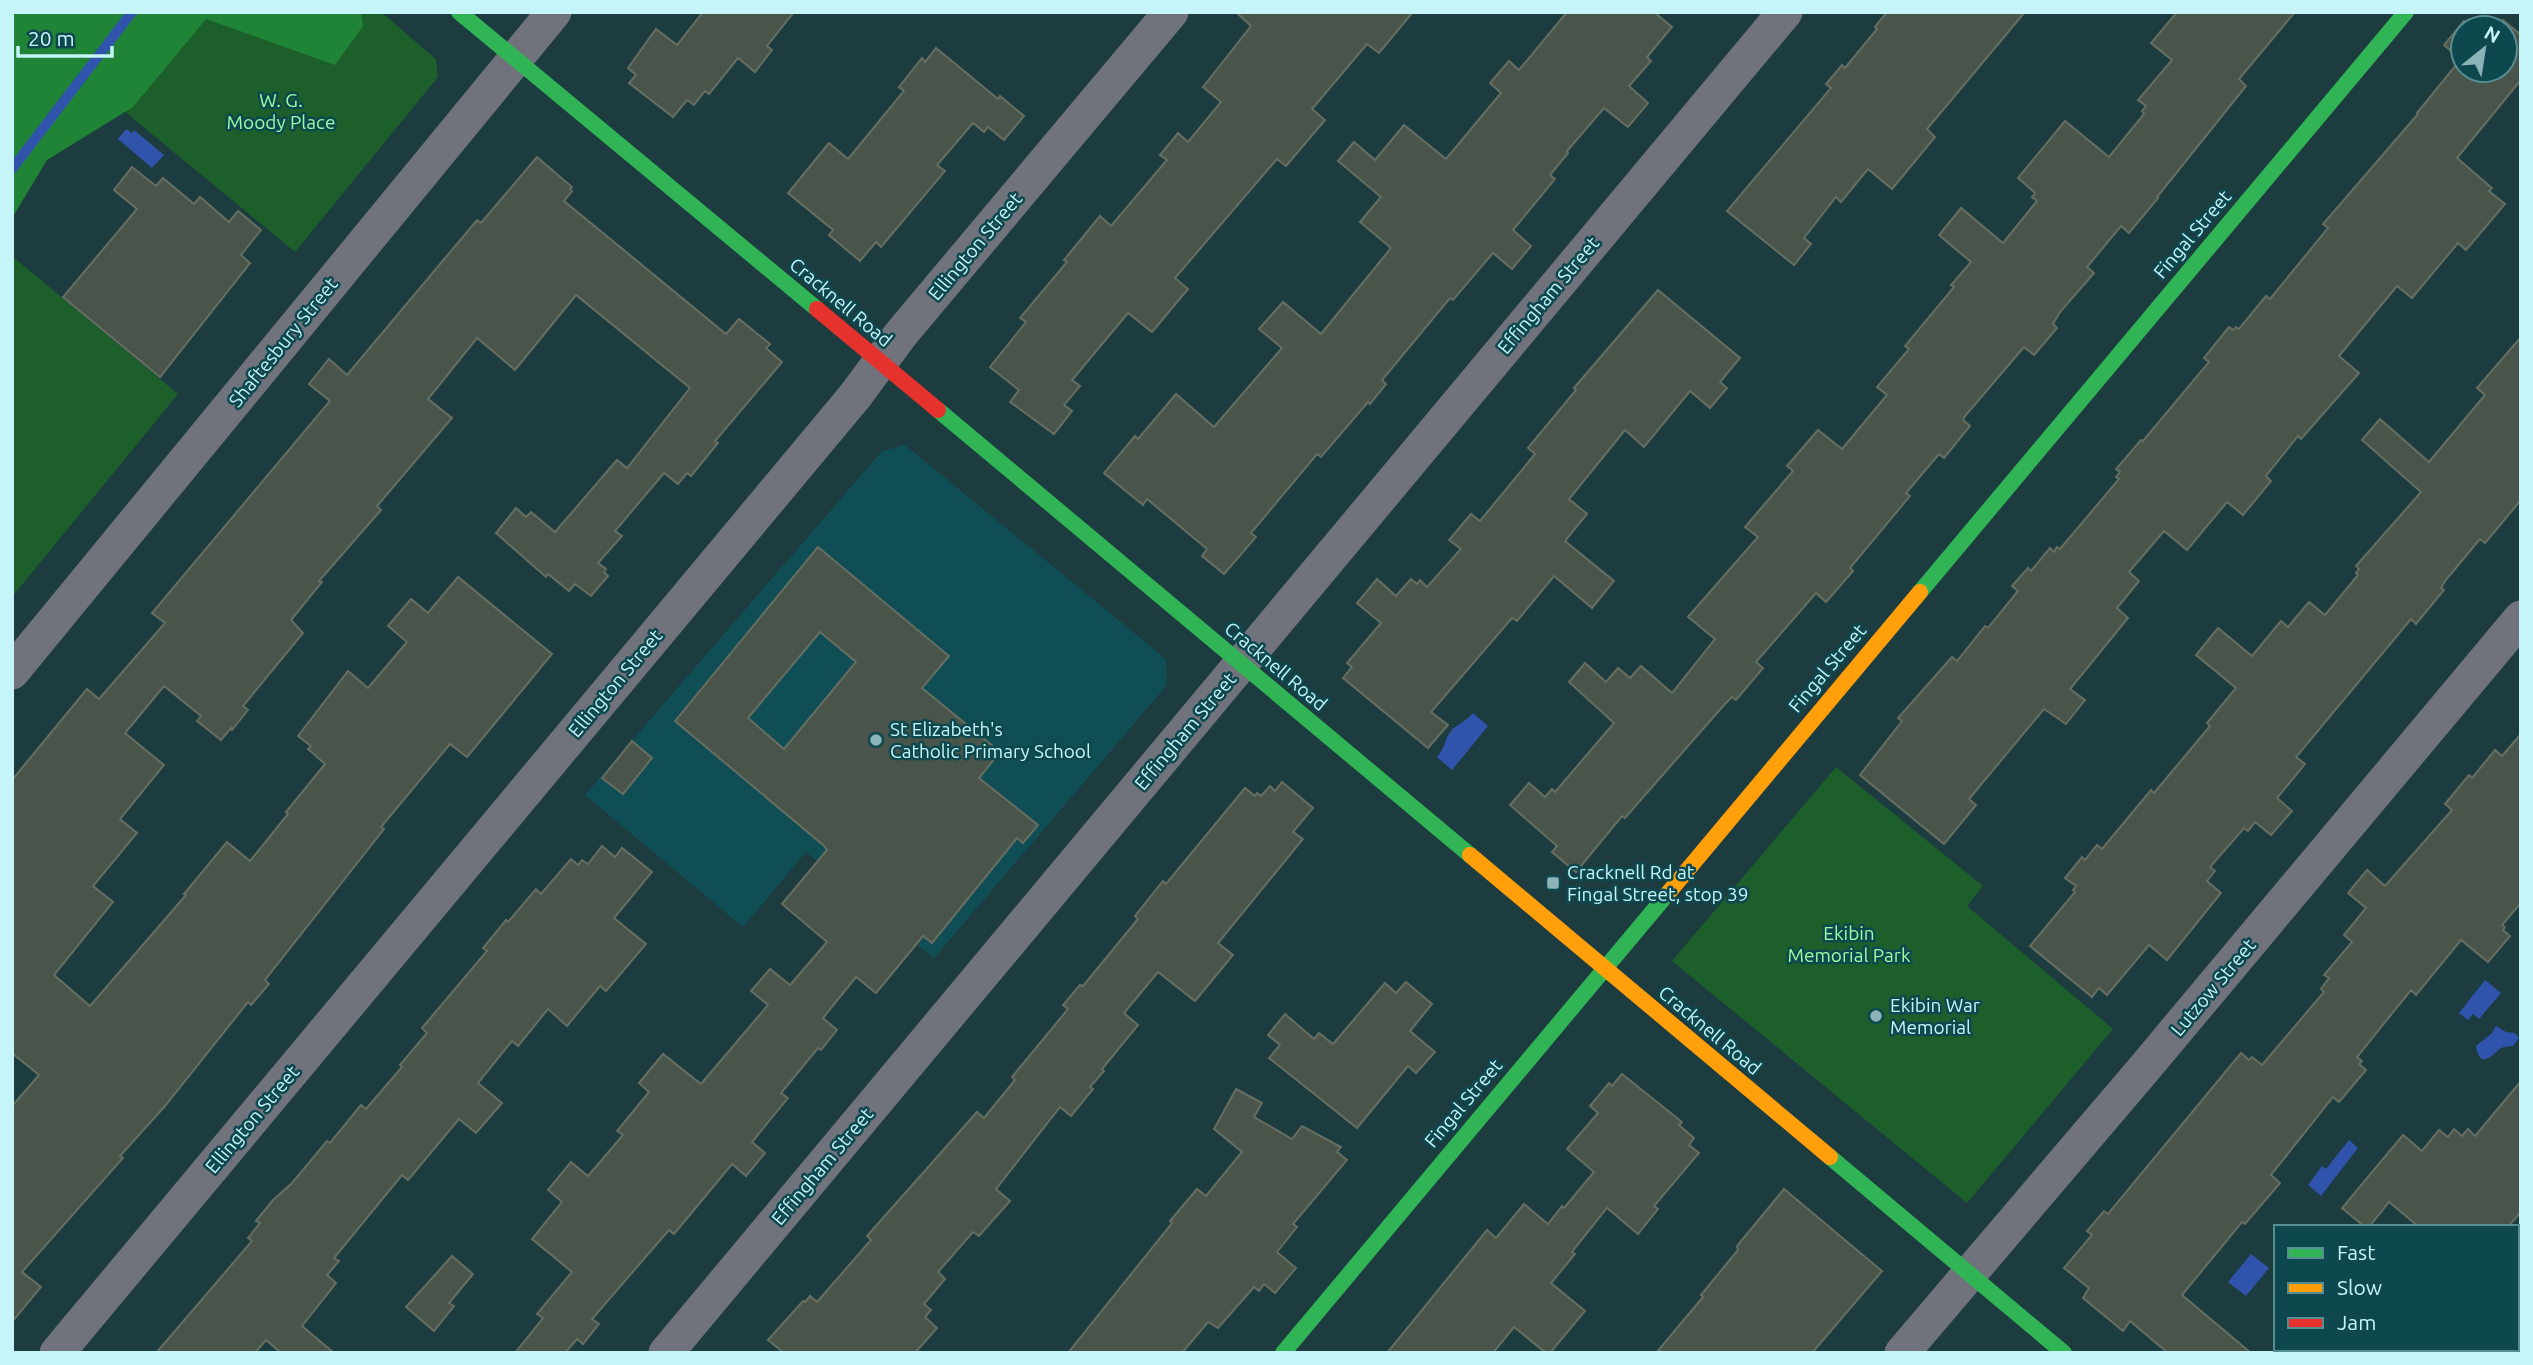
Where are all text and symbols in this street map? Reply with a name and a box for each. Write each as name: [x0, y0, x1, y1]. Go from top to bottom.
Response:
scale bar: [18, 14, 112, 58]
north arrow: [2449, 14, 2519, 84]
text: N: [2481, 21, 2504, 47]
text: 20 m: [28, 26, 75, 50]
park label: W. G. Moody Place: [227, 89, 335, 133]
street label: Fingal Street: [2149, 185, 2236, 283]
street label: Ellington Street: [924, 187, 1027, 304]
street label: Effingham Street: [1493, 232, 1604, 358]
street label: Cracknell Road: [785, 253, 897, 351]
street label: Shaftesbury Street: [224, 272, 342, 411]
street label: Cracknell Road: [1220, 617, 1332, 715]
street label: Fingal Street: [1784, 619, 1871, 717]
street label: Ellington Street: [564, 624, 667, 741]
street label: Effingham Street: [1130, 668, 1241, 794]
place label: St Elizabeth's Catholic Primary School: [890, 718, 1091, 762]
marker: St Elizabeth's Catholic Primary School: [868, 732, 884, 748]
place label: Cracknell Rd at Fingal Street, stop 39: [1567, 861, 1748, 905]
marker: Cracknell Rd at Fingal Street, stop 39: [1545, 875, 1561, 891]
park label: Ekibin Memorial Park: [1787, 922, 1911, 966]
street label: Lutzow Street: [2166, 934, 2260, 1040]
street label: Cracknell Road: [1654, 981, 1766, 1079]
place label: Ekibin War Memorial: [1890, 994, 1980, 1038]
marker: Ekibin War Memorial: [1868, 1008, 1884, 1024]
street label: Fingal Street: [1420, 1054, 1507, 1152]
street label: Ellington Street: [201, 1060, 304, 1177]
street label: Effingham Street: [767, 1103, 878, 1229]
legend: [2274, 1225, 2519, 1351]
text: Fast: [2337, 1240, 2375, 1264]
text: Slow: [2337, 1275, 2382, 1299]
text: Jam: [2337, 1310, 2376, 1334]

